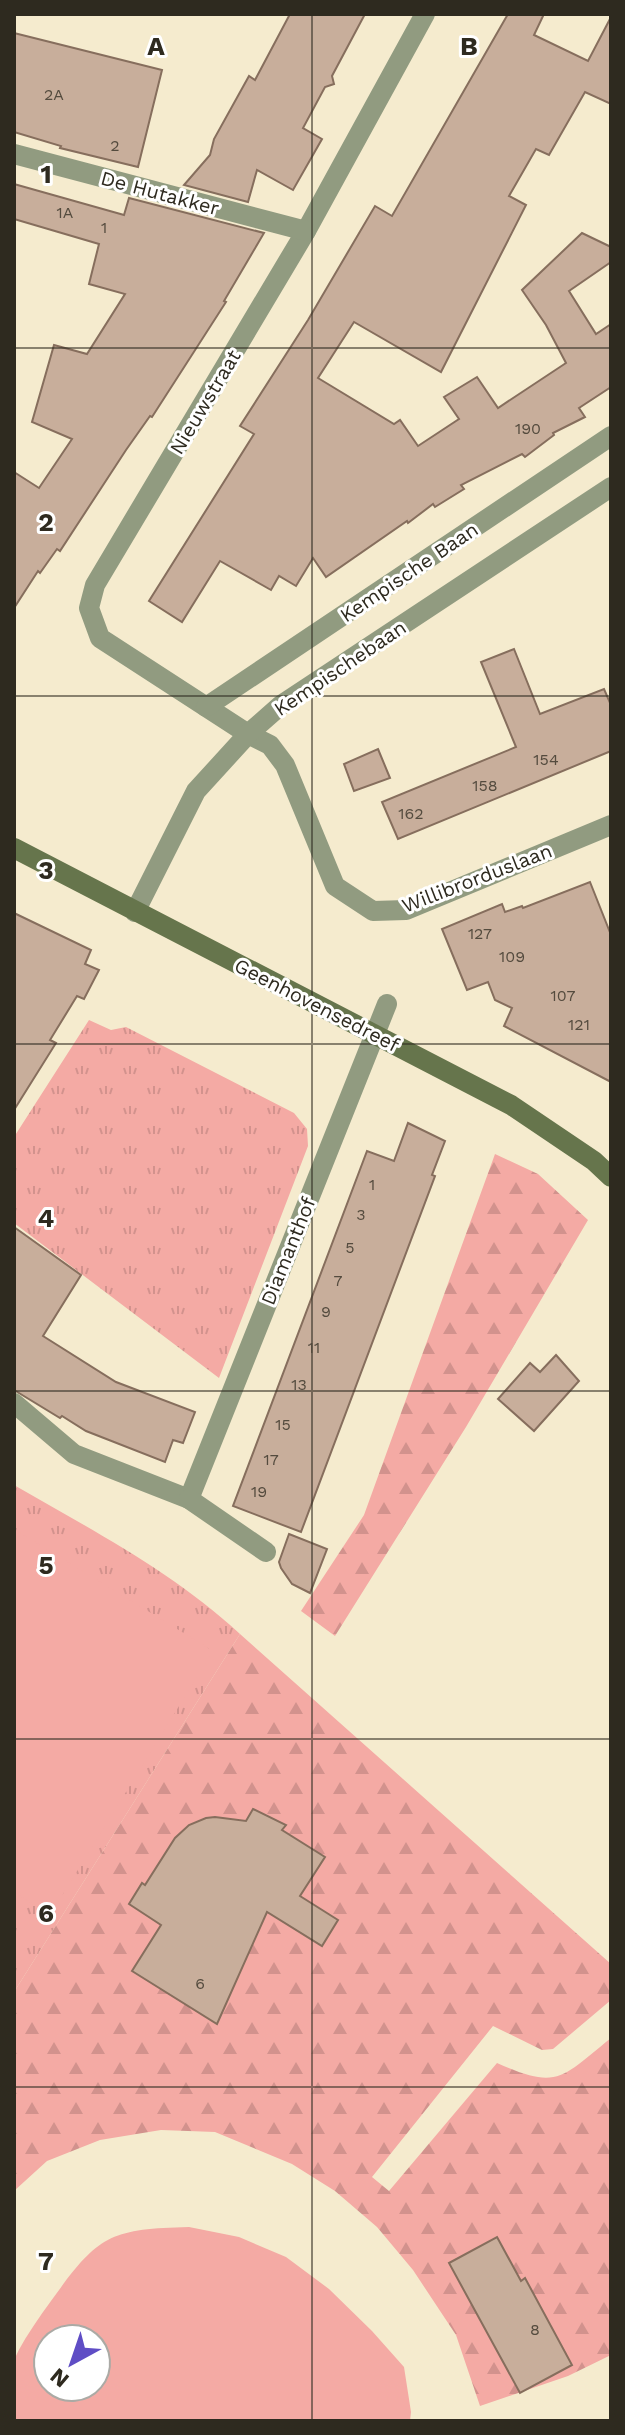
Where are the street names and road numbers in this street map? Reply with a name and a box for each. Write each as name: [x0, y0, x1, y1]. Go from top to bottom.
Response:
street label: De Hutakker: [98, 166, 222, 220]
street label: Nieuwstraat: [164, 345, 246, 459]
street label: Kempische Baan: [335, 517, 483, 627]
street label: Kempischebaan: [269, 615, 411, 721]
street label: Willibrorduslaan: [399, 838, 555, 918]
street label: Geenhovensedreef: [230, 953, 404, 1057]
street label: Diamanthof: [256, 1194, 321, 1308]

